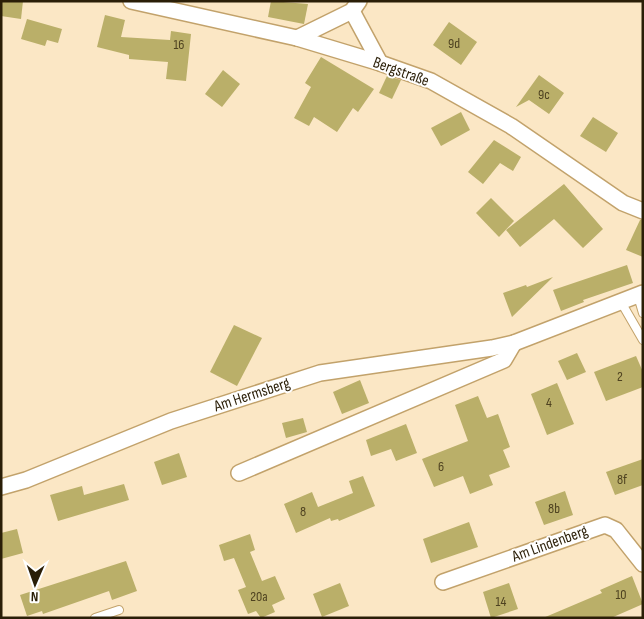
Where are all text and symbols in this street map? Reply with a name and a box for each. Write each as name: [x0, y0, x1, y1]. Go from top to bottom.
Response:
house number: 9d: [448, 35, 460, 52]
house number: 16: [173, 36, 185, 53]
street label: Bergstraße: [370, 53, 432, 91]
house number: 9c: [538, 86, 550, 103]
house number: 2: [617, 368, 623, 385]
street label: Am Hermsberg: [211, 374, 292, 417]
house number: 4: [546, 394, 552, 411]
house number: 6: [438, 458, 444, 475]
house number: 8f: [617, 471, 628, 488]
house number: 8b: [548, 500, 560, 517]
house number: 8: [300, 503, 306, 520]
street label: Am Lindenberg: [509, 522, 590, 567]
north arrow: [10, 559, 60, 609]
house number: 10: [615, 586, 627, 603]
text: N: [31, 588, 39, 605]
house number: 20a: [250, 588, 268, 605]
house number: 14: [496, 593, 507, 610]

